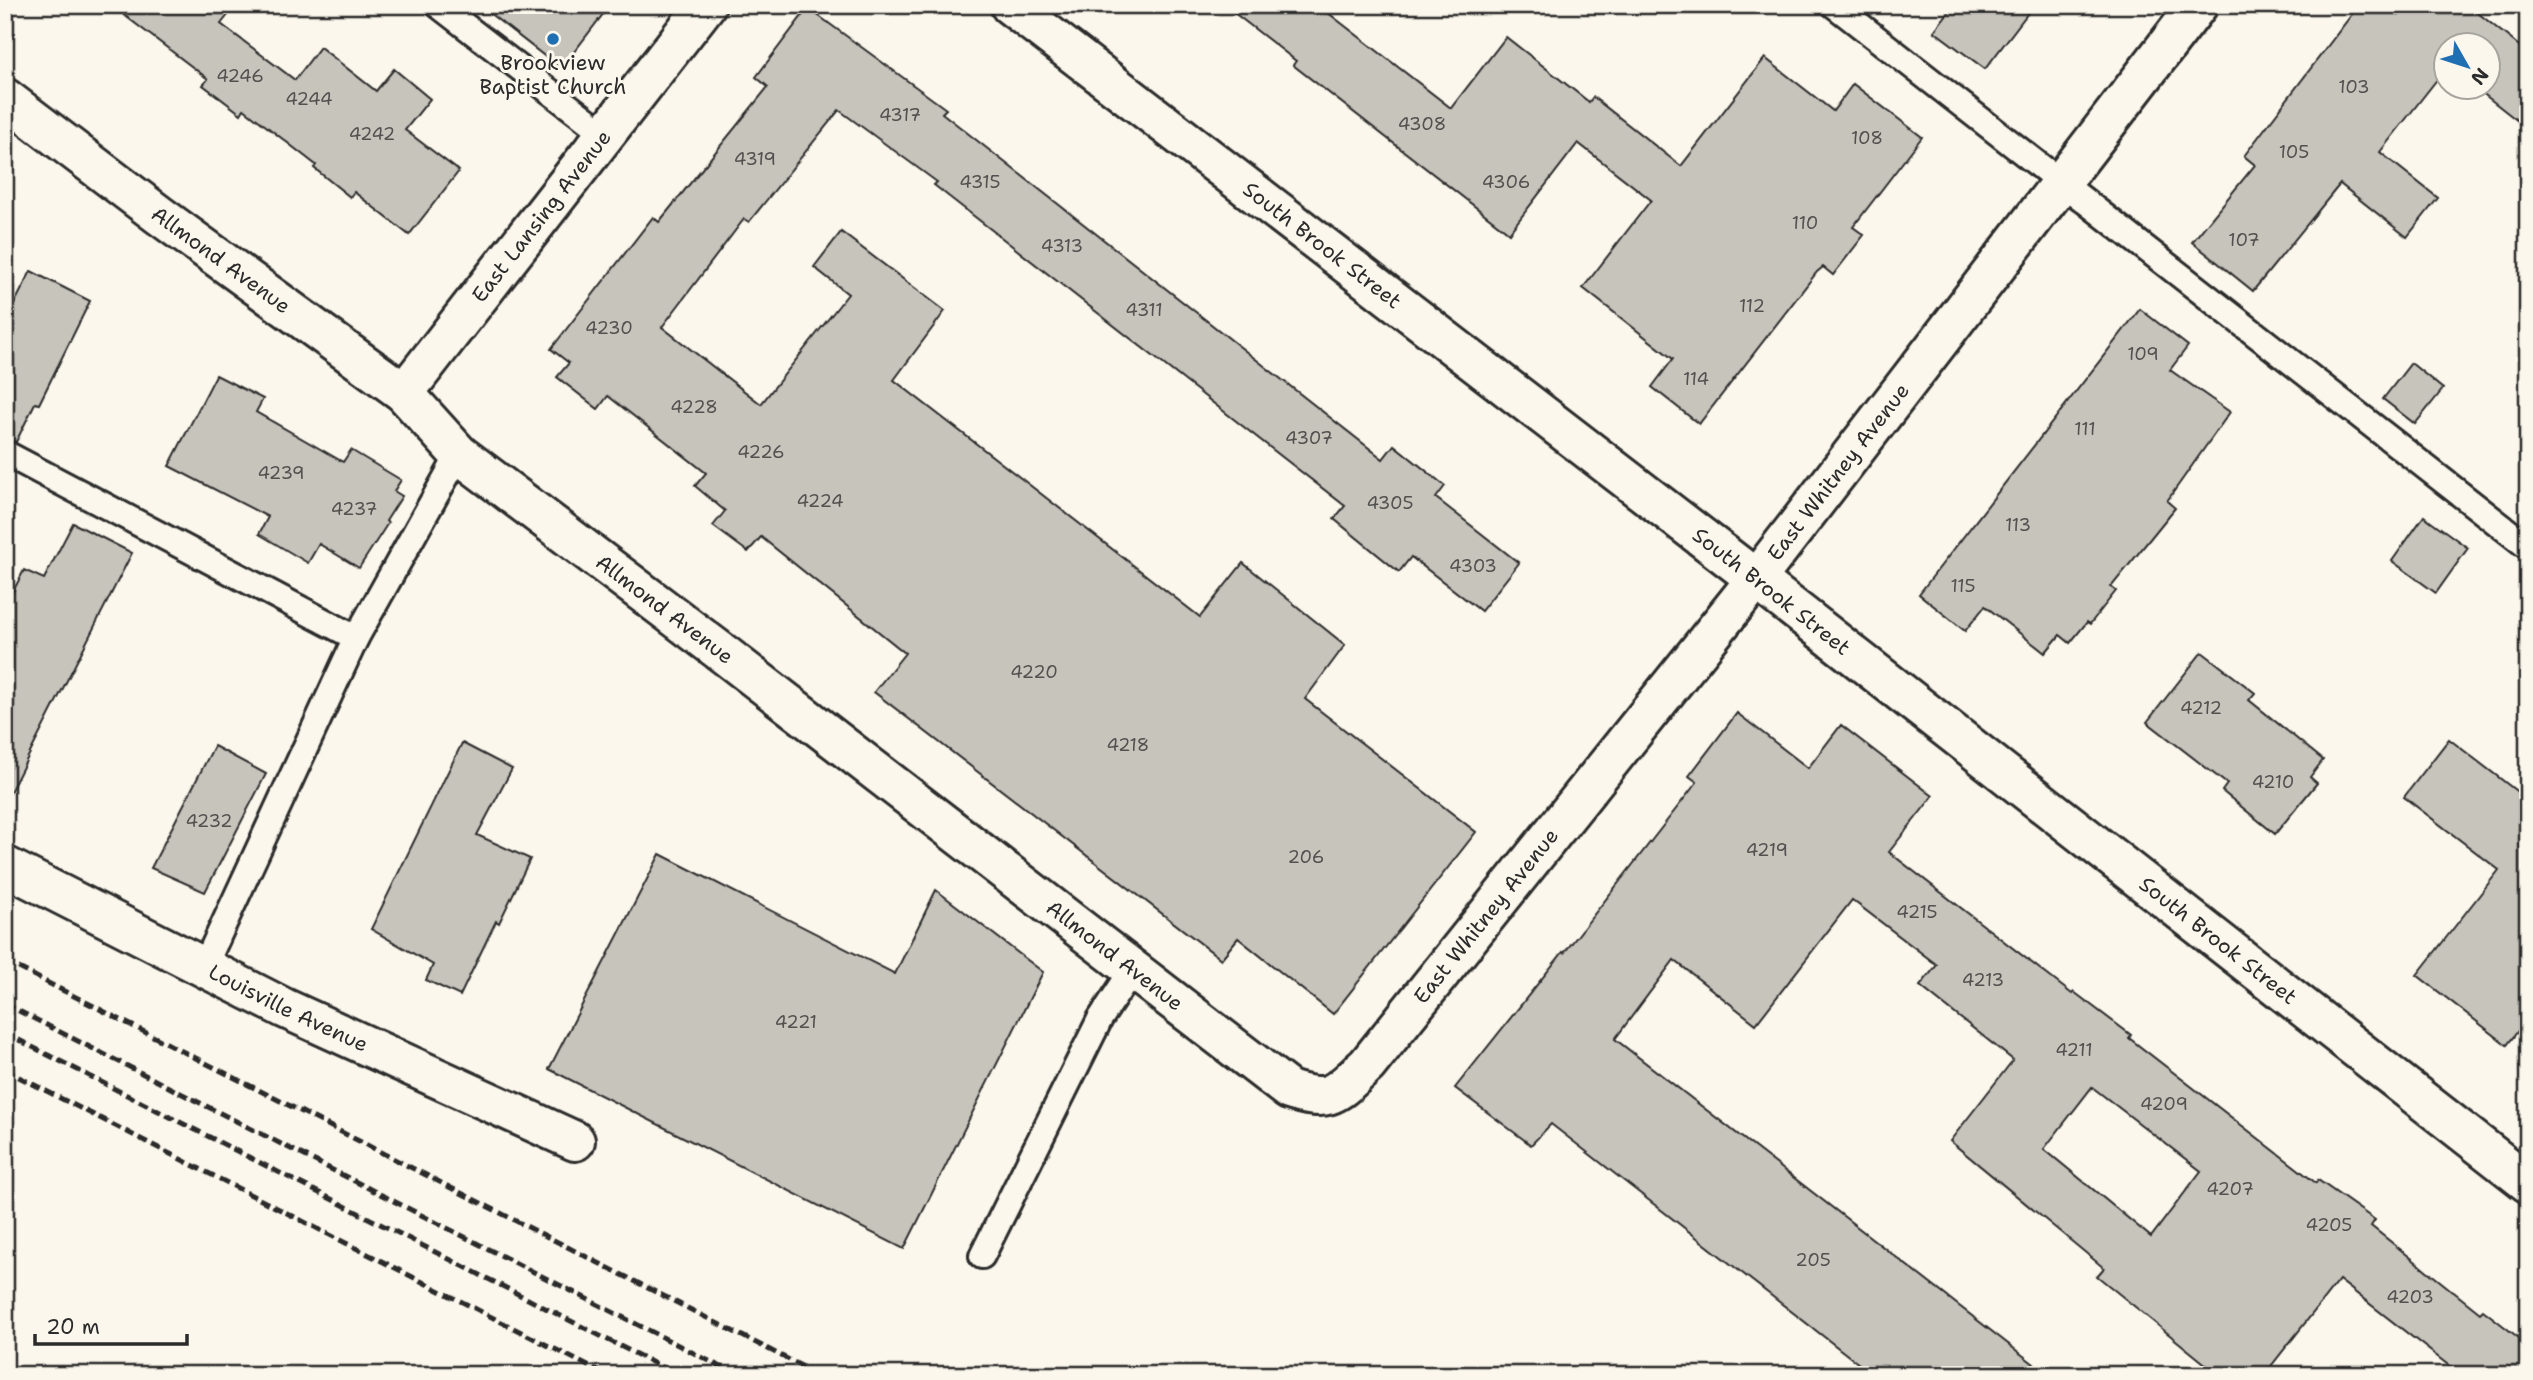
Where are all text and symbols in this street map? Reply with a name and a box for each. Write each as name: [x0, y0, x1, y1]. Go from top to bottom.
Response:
marker: Brookview Baptist Church: [545, 31, 561, 47]
north arrow: [2432, 32, 2502, 102]
place label: Brookview Baptist Church: [480, 49, 626, 101]
text: N: [2465, 63, 2494, 90]
house number: 4246: [216, 64, 264, 88]
house number: 103: [2338, 75, 2370, 99]
house number: 4244: [285, 87, 333, 111]
house number: 4317: [879, 103, 921, 127]
house number: 4308: [1398, 112, 1446, 136]
house number: 4242: [349, 122, 395, 146]
street label: East Lansing Avenue: [466, 124, 618, 308]
house number: 108: [1851, 126, 1883, 150]
house number: 105: [2279, 140, 2309, 164]
house number: 4319: [734, 147, 776, 171]
house number: 4315: [959, 170, 1001, 194]
house number: 4306: [1482, 170, 1530, 194]
street label: South Brook Street: [1237, 175, 1407, 315]
street label: Allmond Avenue: [146, 200, 296, 320]
house number: 110: [1792, 211, 1818, 235]
house number: 107: [2228, 228, 2260, 252]
house number: 4313: [1041, 234, 1083, 258]
house number: 112: [1739, 294, 1765, 318]
house number: 4311: [1125, 298, 1163, 322]
house number: 4230: [585, 316, 633, 340]
house number: 109: [2127, 342, 2159, 366]
house number: 114: [1683, 367, 1709, 391]
street label: East Whitney Avenue: [1761, 377, 1916, 566]
house number: 4228: [670, 395, 718, 419]
house number: 111: [2074, 417, 2096, 441]
house number: 4307: [1285, 426, 1333, 450]
house number: 4226: [737, 440, 785, 464]
house number: 4239: [257, 461, 305, 485]
house number: 4224: [796, 489, 844, 513]
house number: 4305: [1366, 491, 1414, 515]
house number: 4237: [331, 497, 377, 521]
house number: 113: [2005, 513, 2031, 537]
street label: South Brook Street: [1687, 521, 1856, 662]
street label: Allmond Avenue: [590, 548, 739, 670]
house number: 4303: [1449, 554, 1497, 578]
house number: 115: [1950, 574, 1976, 598]
house number: 4220: [1010, 660, 1058, 684]
house number: 4212: [2180, 696, 2222, 720]
house number: 4218: [1107, 733, 1149, 757]
house number: 4210: [2252, 770, 2294, 794]
house number: 4232: [185, 809, 233, 833]
street label: East Whitney Avenue: [1407, 823, 1565, 1010]
house number: 4219: [1746, 838, 1788, 862]
house number: 206: [1288, 845, 1324, 869]
street label: South Brook Street: [2134, 870, 2303, 1011]
street label: Allmond Avenue: [1041, 894, 1189, 1017]
house number: 4215: [1896, 900, 1938, 924]
street label: Louisville Avenue: [204, 958, 372, 1058]
house number: 4213: [1962, 968, 2004, 992]
house number: 4221: [775, 1010, 817, 1034]
house number: 4211: [2055, 1038, 2093, 1062]
house number: 4209: [2140, 1092, 2188, 1116]
house number: 4207: [2206, 1177, 2254, 1201]
house number: 4205: [2306, 1213, 2352, 1237]
house number: 205: [1795, 1248, 1831, 1272]
house number: 4203: [2386, 1285, 2434, 1309]
scale bar: [35, 1303, 187, 1347]
text: 20 m: [46, 1313, 100, 1341]

